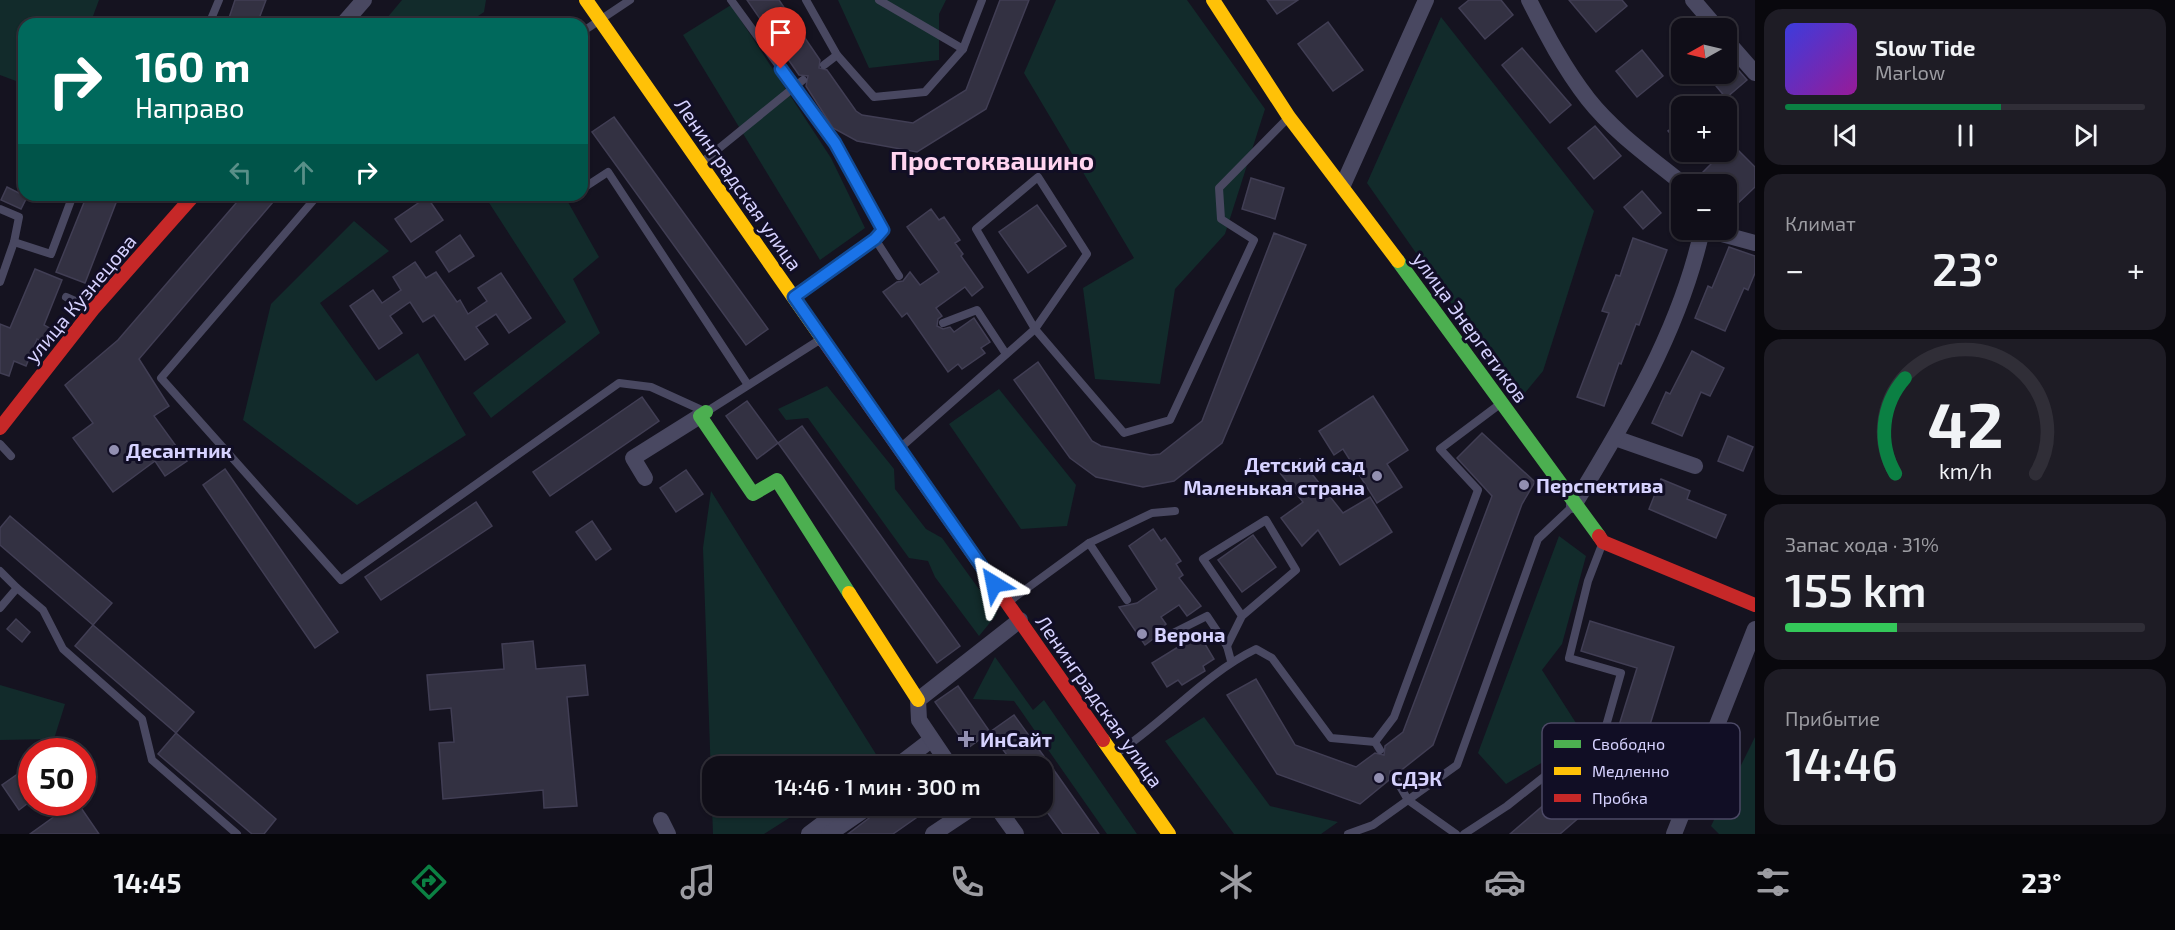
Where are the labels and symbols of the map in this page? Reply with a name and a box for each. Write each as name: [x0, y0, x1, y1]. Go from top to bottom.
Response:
pin: [755, 7, 806, 69]
north arrow: [1671, 18, 1737, 84]
street label: Ленинградская улица: [669, 93, 808, 276]
district label: Простоквашино: [890, 144, 1094, 175]
street label: улица Кузнецова: [19, 229, 142, 368]
street label: улица Энергетиков: [1408, 247, 1534, 407]
place label: Десантник: [126, 438, 232, 462]
marker: Десантник: [107, 443, 121, 457]
place label: Детский сад Маленькая страна: [1183, 452, 1365, 499]
marker: Детский сад Маленькая страна: [1370, 469, 1384, 483]
place label: Перспектива: [1536, 473, 1663, 497]
marker: Перспектива: [1517, 478, 1531, 492]
position arrow: [962, 552, 1026, 616]
street label: Ленинградская улица: [1030, 610, 1169, 793]
place label: Верона: [1154, 622, 1226, 646]
marker: Верона: [1135, 627, 1149, 641]
legend: [1542, 723, 1740, 819]
place label: ИнСайт: [980, 727, 1052, 751]
marker: ИнСайт: [957, 730, 975, 748]
text: Свободно: [1592, 734, 1665, 753]
speed limit sign: 50: [18, 738, 96, 816]
text: Медленно: [1592, 761, 1669, 780]
place label: СДЭК: [1391, 766, 1442, 790]
marker: СДЭК: [1372, 771, 1386, 785]
text: Пробка: [1592, 788, 1648, 807]

